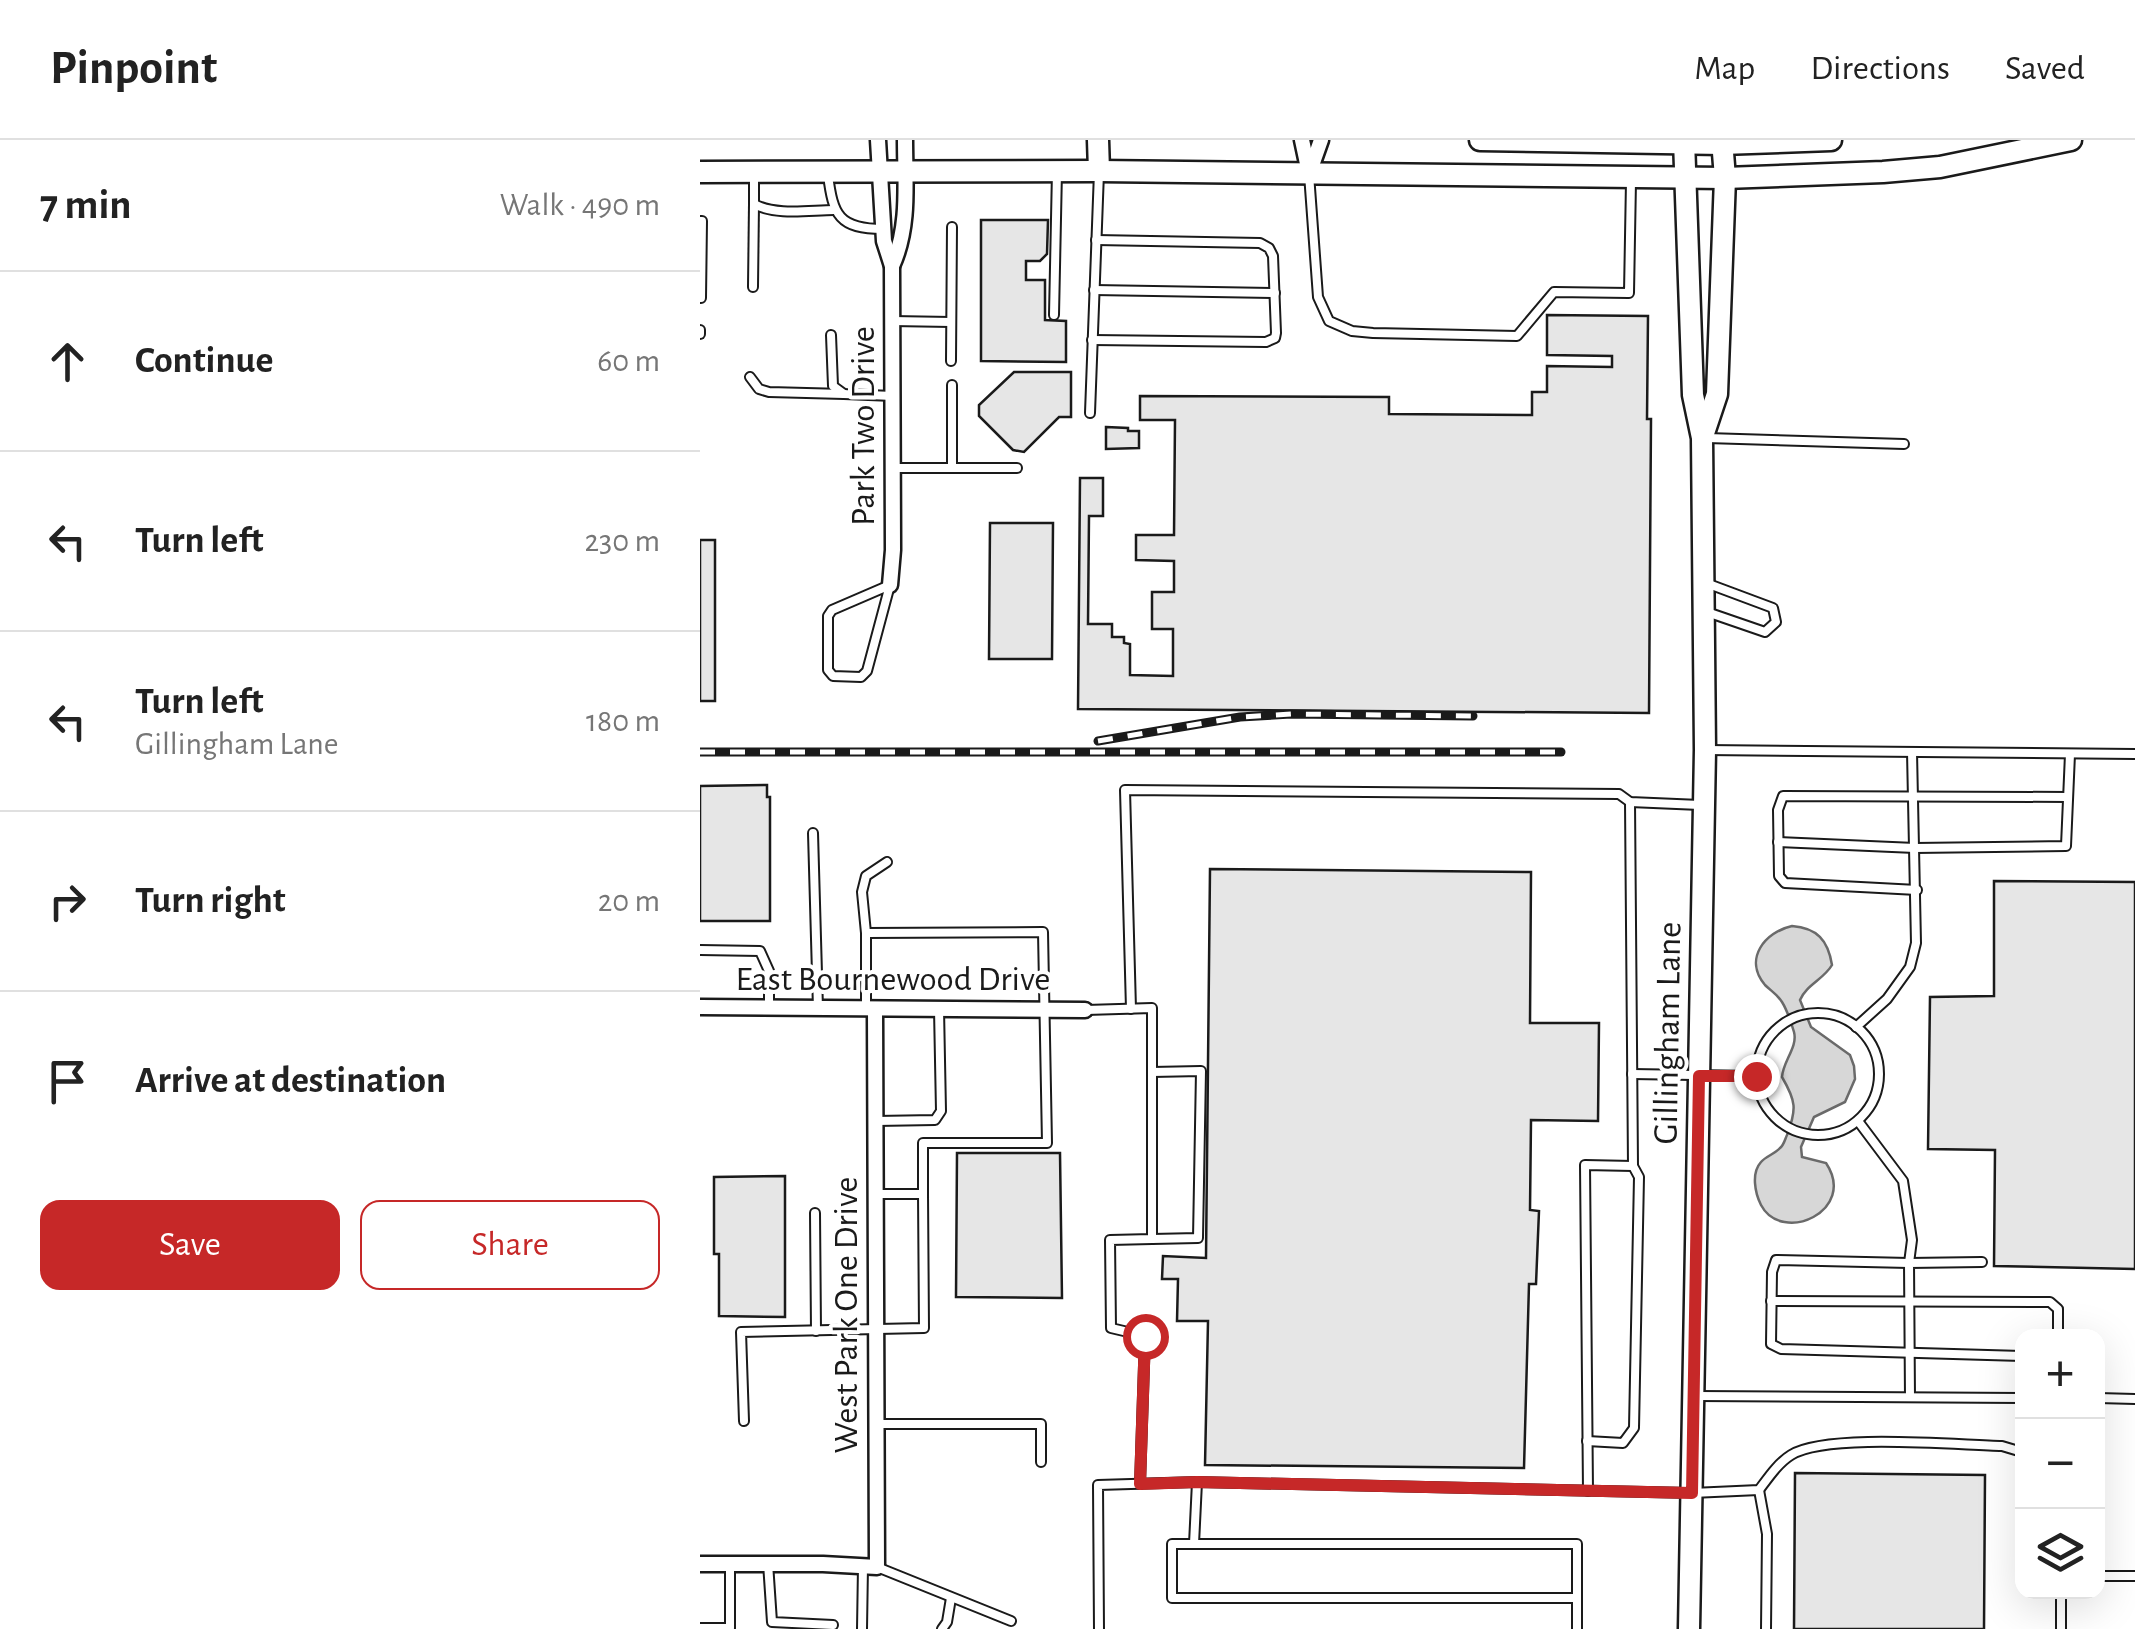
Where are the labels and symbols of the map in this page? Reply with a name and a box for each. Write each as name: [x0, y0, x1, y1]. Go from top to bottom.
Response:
street label: Park Two Drive: [846, 326, 881, 526]
street label: Gillingham Lane: [1649, 921, 1687, 1145]
street label: East Bournewood Drive: [735, 962, 1051, 997]
route end: [1734, 1054, 1780, 1100]
street label: West Park One Drive: [829, 1177, 864, 1453]
route start: [1123, 1314, 1169, 1360]

